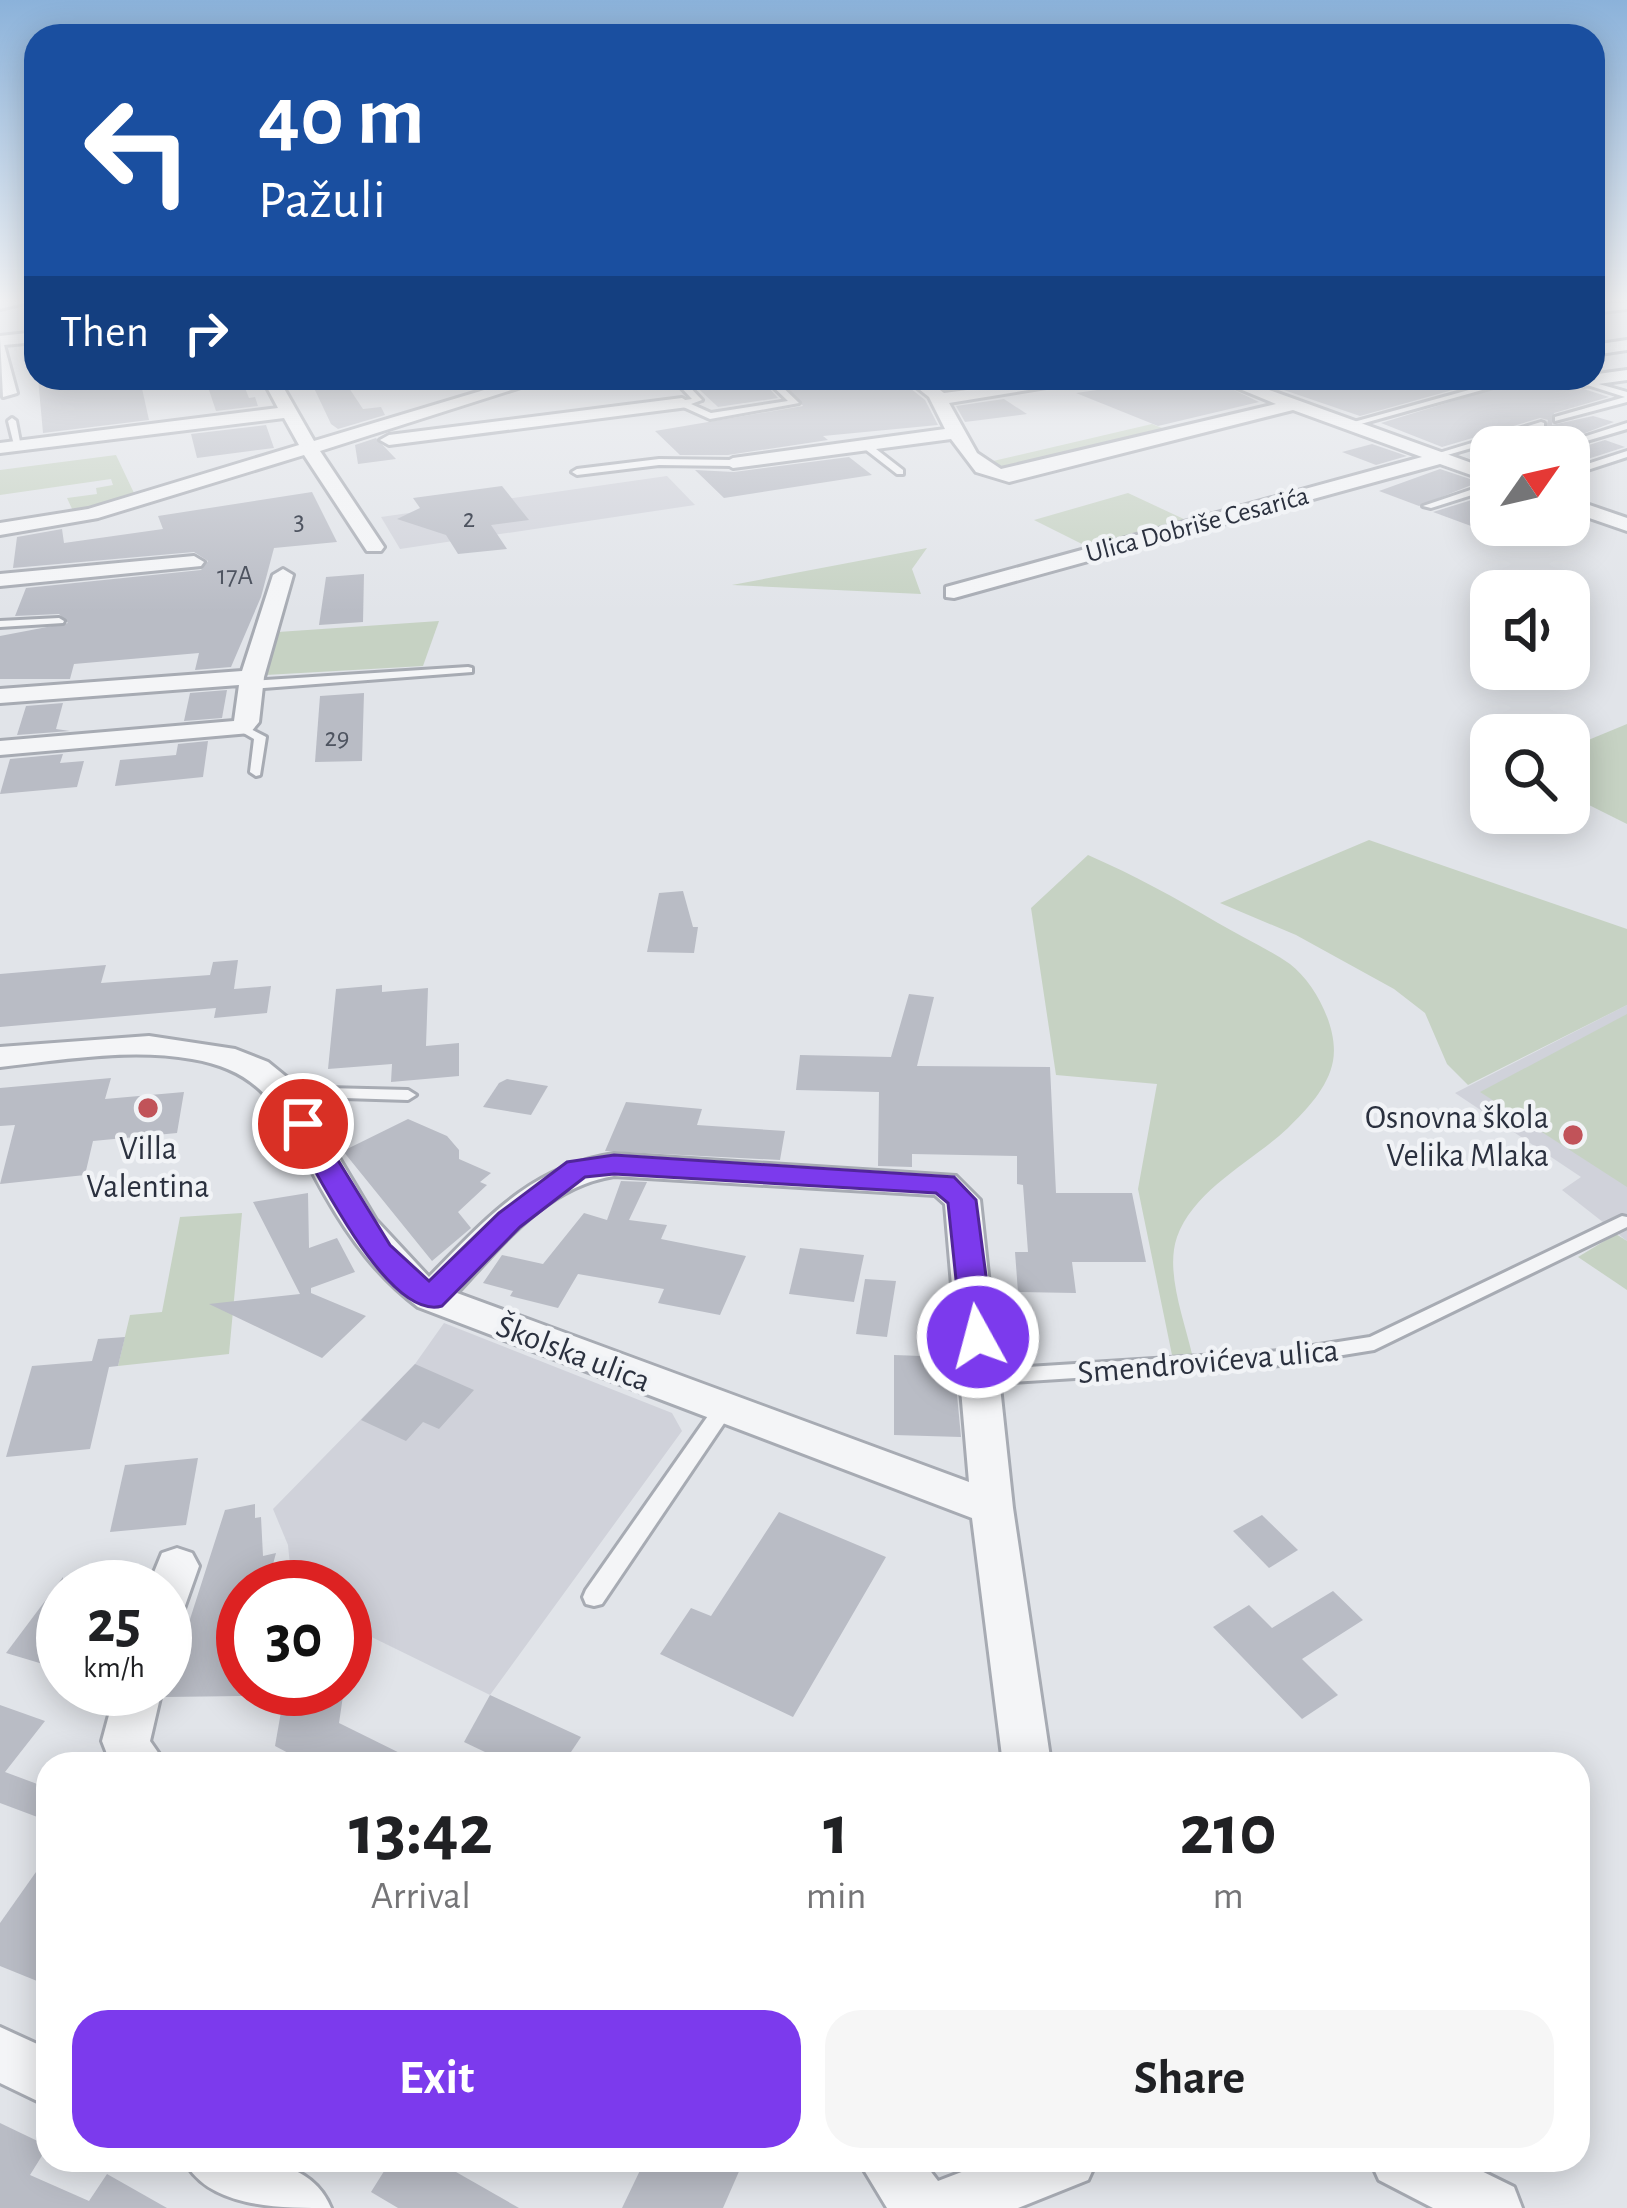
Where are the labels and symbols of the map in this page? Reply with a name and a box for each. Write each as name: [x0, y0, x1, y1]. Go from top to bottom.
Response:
north arrow: [1470, 426, 1590, 546]
street label: Ulica Dobriše Cesarića: [1083, 482, 1312, 567]
house number: 2: [463, 505, 475, 532]
house number: 3: [293, 507, 305, 534]
house number: 17A: [217, 562, 253, 589]
house number: 29: [325, 724, 349, 751]
pin: [252, 1073, 354, 1175]
marker: Villa Valentina: [135, 1095, 161, 1121]
place label: Osnovna škola Velika Mlaka: [1365, 1102, 1549, 1173]
marker: Osnovna škola Velika Mlaka: [1560, 1122, 1586, 1148]
place label: Villa Valentina: [86, 1133, 210, 1204]
position arrow: [915, 1274, 1041, 1400]
street label: Školska ulica: [492, 1306, 656, 1399]
street label: Smendrovićeva ulica: [1076, 1335, 1340, 1390]
speed limit sign: 30: [216, 1560, 372, 1716]

